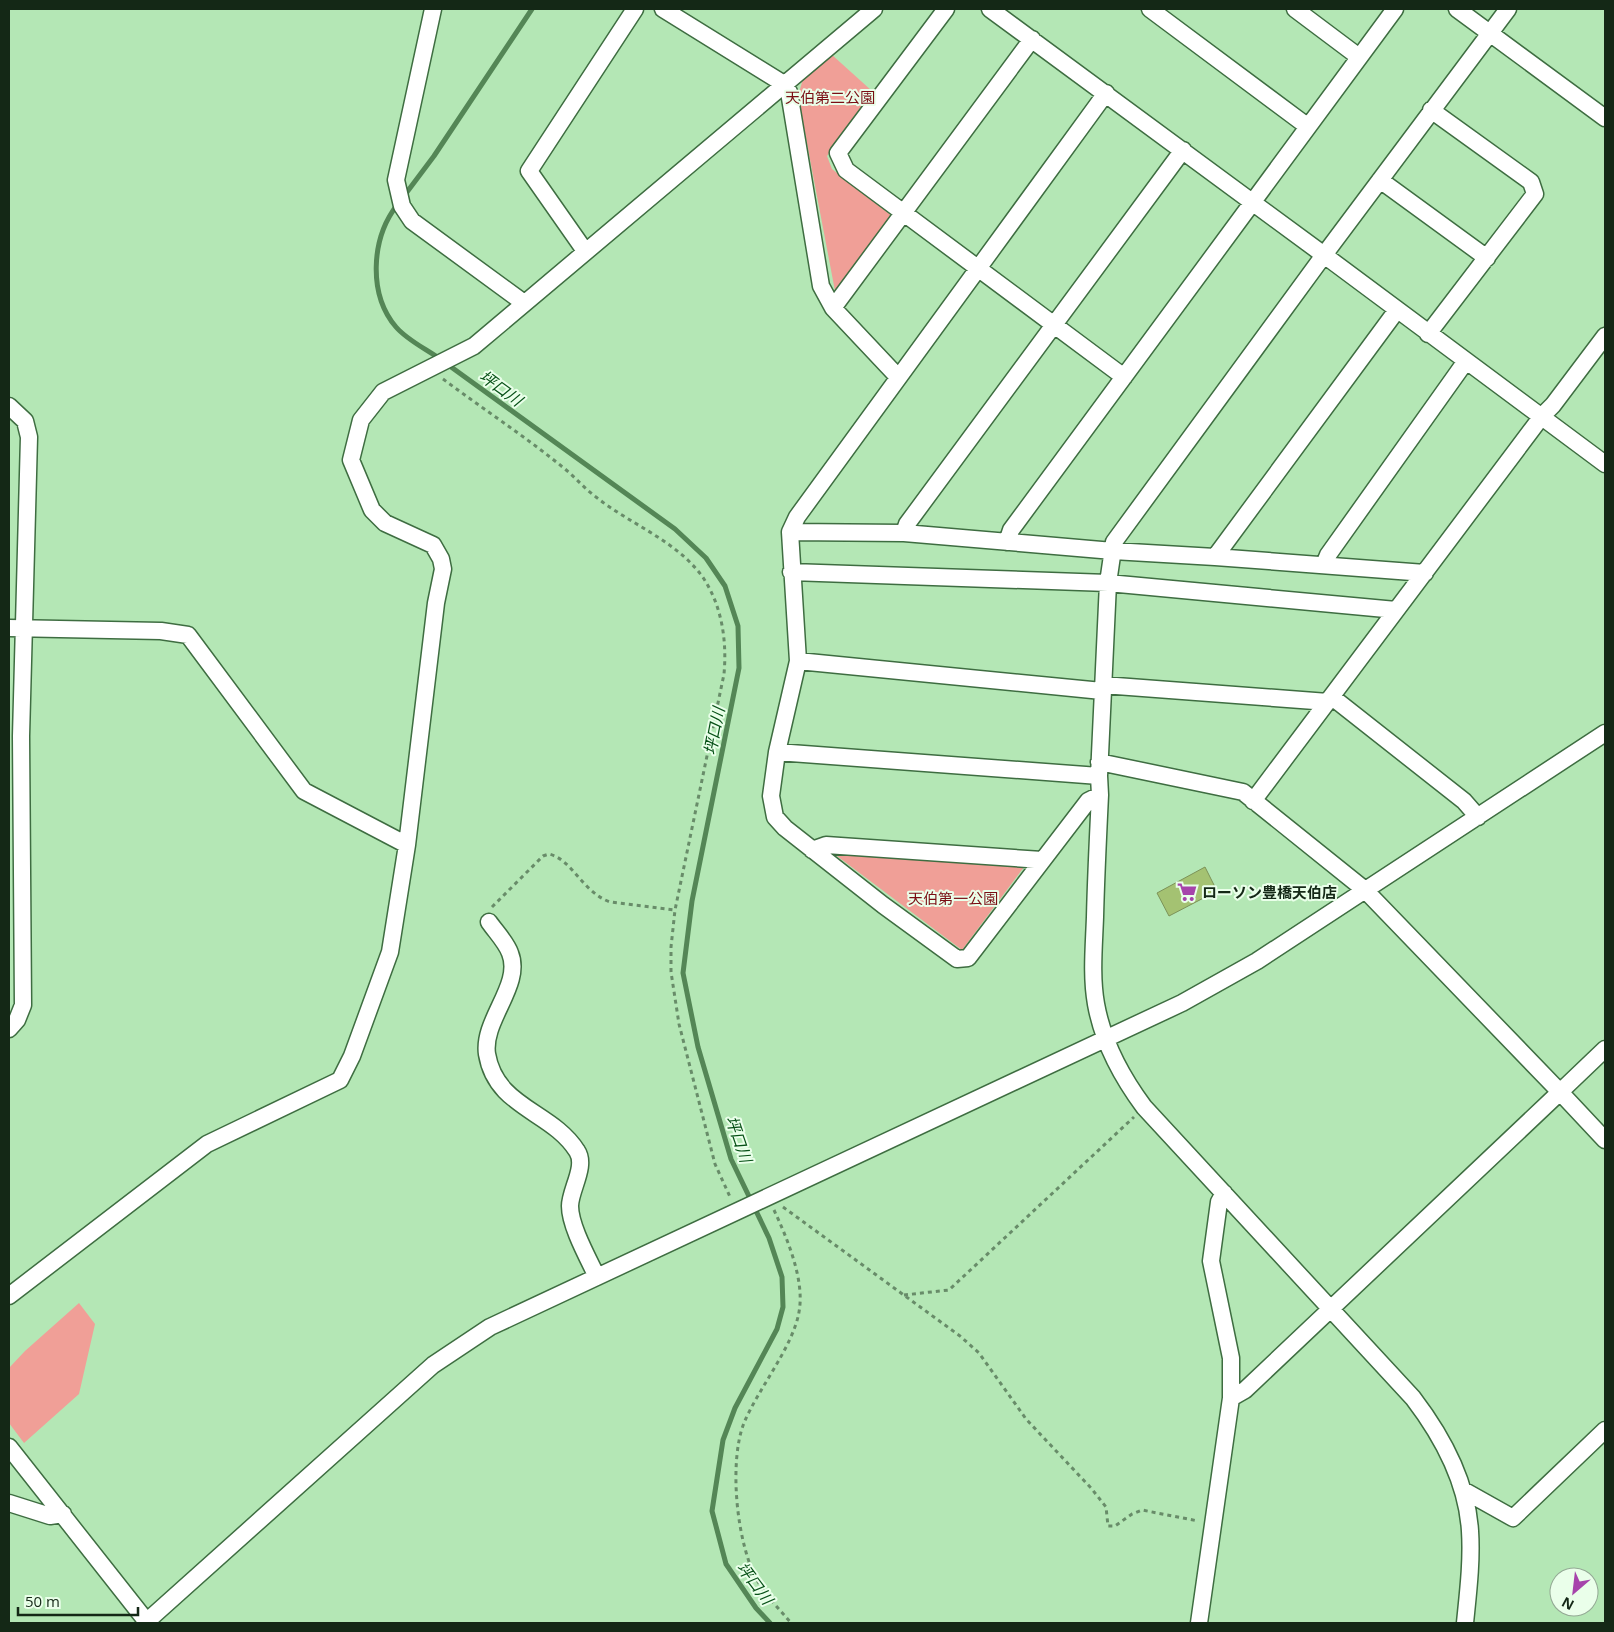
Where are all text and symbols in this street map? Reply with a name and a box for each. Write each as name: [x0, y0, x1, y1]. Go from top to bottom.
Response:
park label: 天伯第二公園: [785, 87, 875, 107]
water label: 坪口川: [475, 365, 528, 412]
water label: 坪口川: [699, 703, 730, 757]
supermarket icon: ローソン豊橋天伯店: [1176, 881, 1198, 903]
place label: ローソン豊橋天伯店: [1202, 882, 1337, 902]
park label: 天伯第一公園: [908, 888, 998, 908]
water label: 坪口川: [721, 1113, 758, 1167]
water label: 坪口川: [732, 1557, 779, 1610]
north arrow: [1549, 1567, 1599, 1617]
scale bar: [18, 1584, 138, 1616]
text: 50 m: [25, 1591, 60, 1611]
text: N: [1558, 1593, 1577, 1615]

